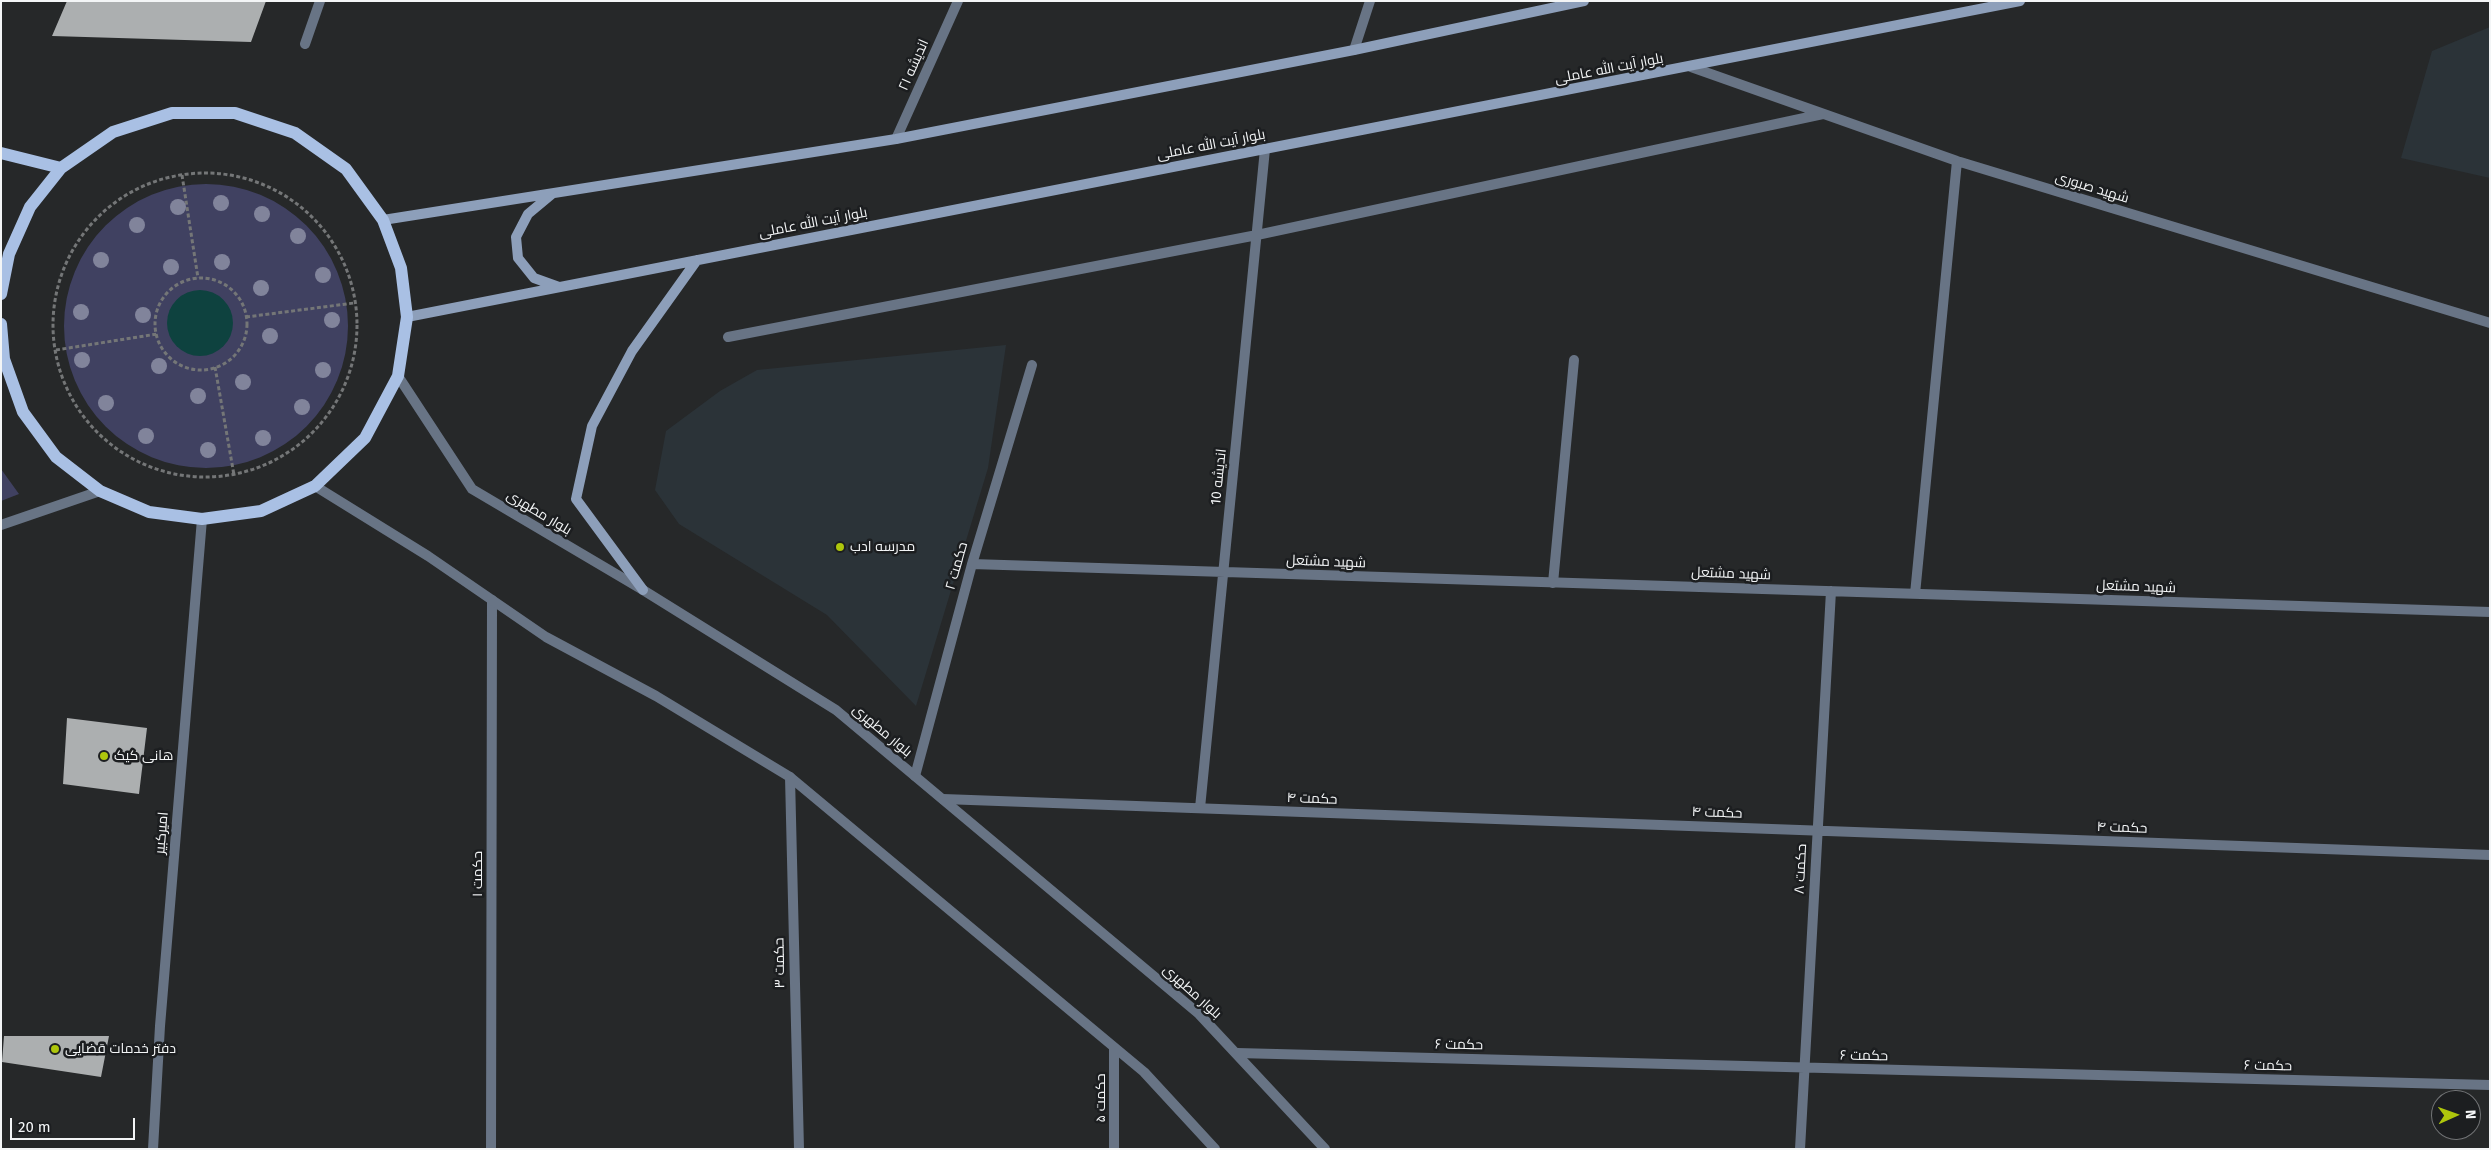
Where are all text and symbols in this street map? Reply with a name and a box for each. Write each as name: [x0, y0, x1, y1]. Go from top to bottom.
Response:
street label: اندیشه ۲۱: [895, 37, 933, 93]
street label: بلوار آیت‌ الله عاملی: [1553, 50, 1665, 88]
street label: بلوار آیت‌ الله عاملی: [1155, 126, 1267, 164]
street label: شهید صبوری: [2053, 169, 2131, 207]
street label: بلوار آیت‌ الله عاملی: [757, 204, 869, 242]
street label: اندیشه 10: [1208, 448, 1230, 506]
street label: بلوار مطهری: [503, 487, 575, 539]
place label: مدرسه ادب: [850, 539, 915, 555]
street label: حکمت ۲: [942, 540, 972, 592]
marker: مدرسه ادب: [834, 541, 846, 553]
street label: شهید مشتعل: [1286, 552, 1366, 572]
street label: شهید مشتعل: [1691, 564, 1771, 584]
street label: شهید مشتعل: [2096, 577, 2176, 597]
street label: بلوار مطهری: [849, 701, 915, 761]
place label: هانی کیک: [114, 748, 173, 764]
marker: هانی کیک: [98, 750, 110, 762]
street label: حکمت ۴: [1286, 790, 1338, 808]
street label: حکمت ۴: [1691, 804, 1743, 822]
street label: امیرکبیر: [152, 811, 172, 855]
street label: حکمت ۴: [2096, 819, 2148, 837]
street label: حکمت ۸: [1791, 843, 1811, 895]
street label: حکمت ۱: [470, 851, 486, 897]
street label: حکمت ۳: [771, 937, 789, 989]
street label: بلوار مطهری: [1159, 961, 1225, 1023]
street label: حکمت ۶: [1435, 1036, 1483, 1054]
place label: دفتر خدمات قضایی: [65, 1041, 176, 1057]
marker: دفتر خدمات قضایی: [49, 1043, 61, 1055]
street label: حکمت ۶: [1840, 1047, 1888, 1065]
street label: حکمت ۶: [2244, 1057, 2292, 1075]
street label: حکمت ۵: [1093, 1073, 1109, 1123]
north arrow: [2431, 1090, 2481, 1140]
scale bar: [12, 1108, 138, 1140]
text: N: [2462, 1110, 2479, 1119]
text: 20 m: [18, 1118, 51, 1136]

